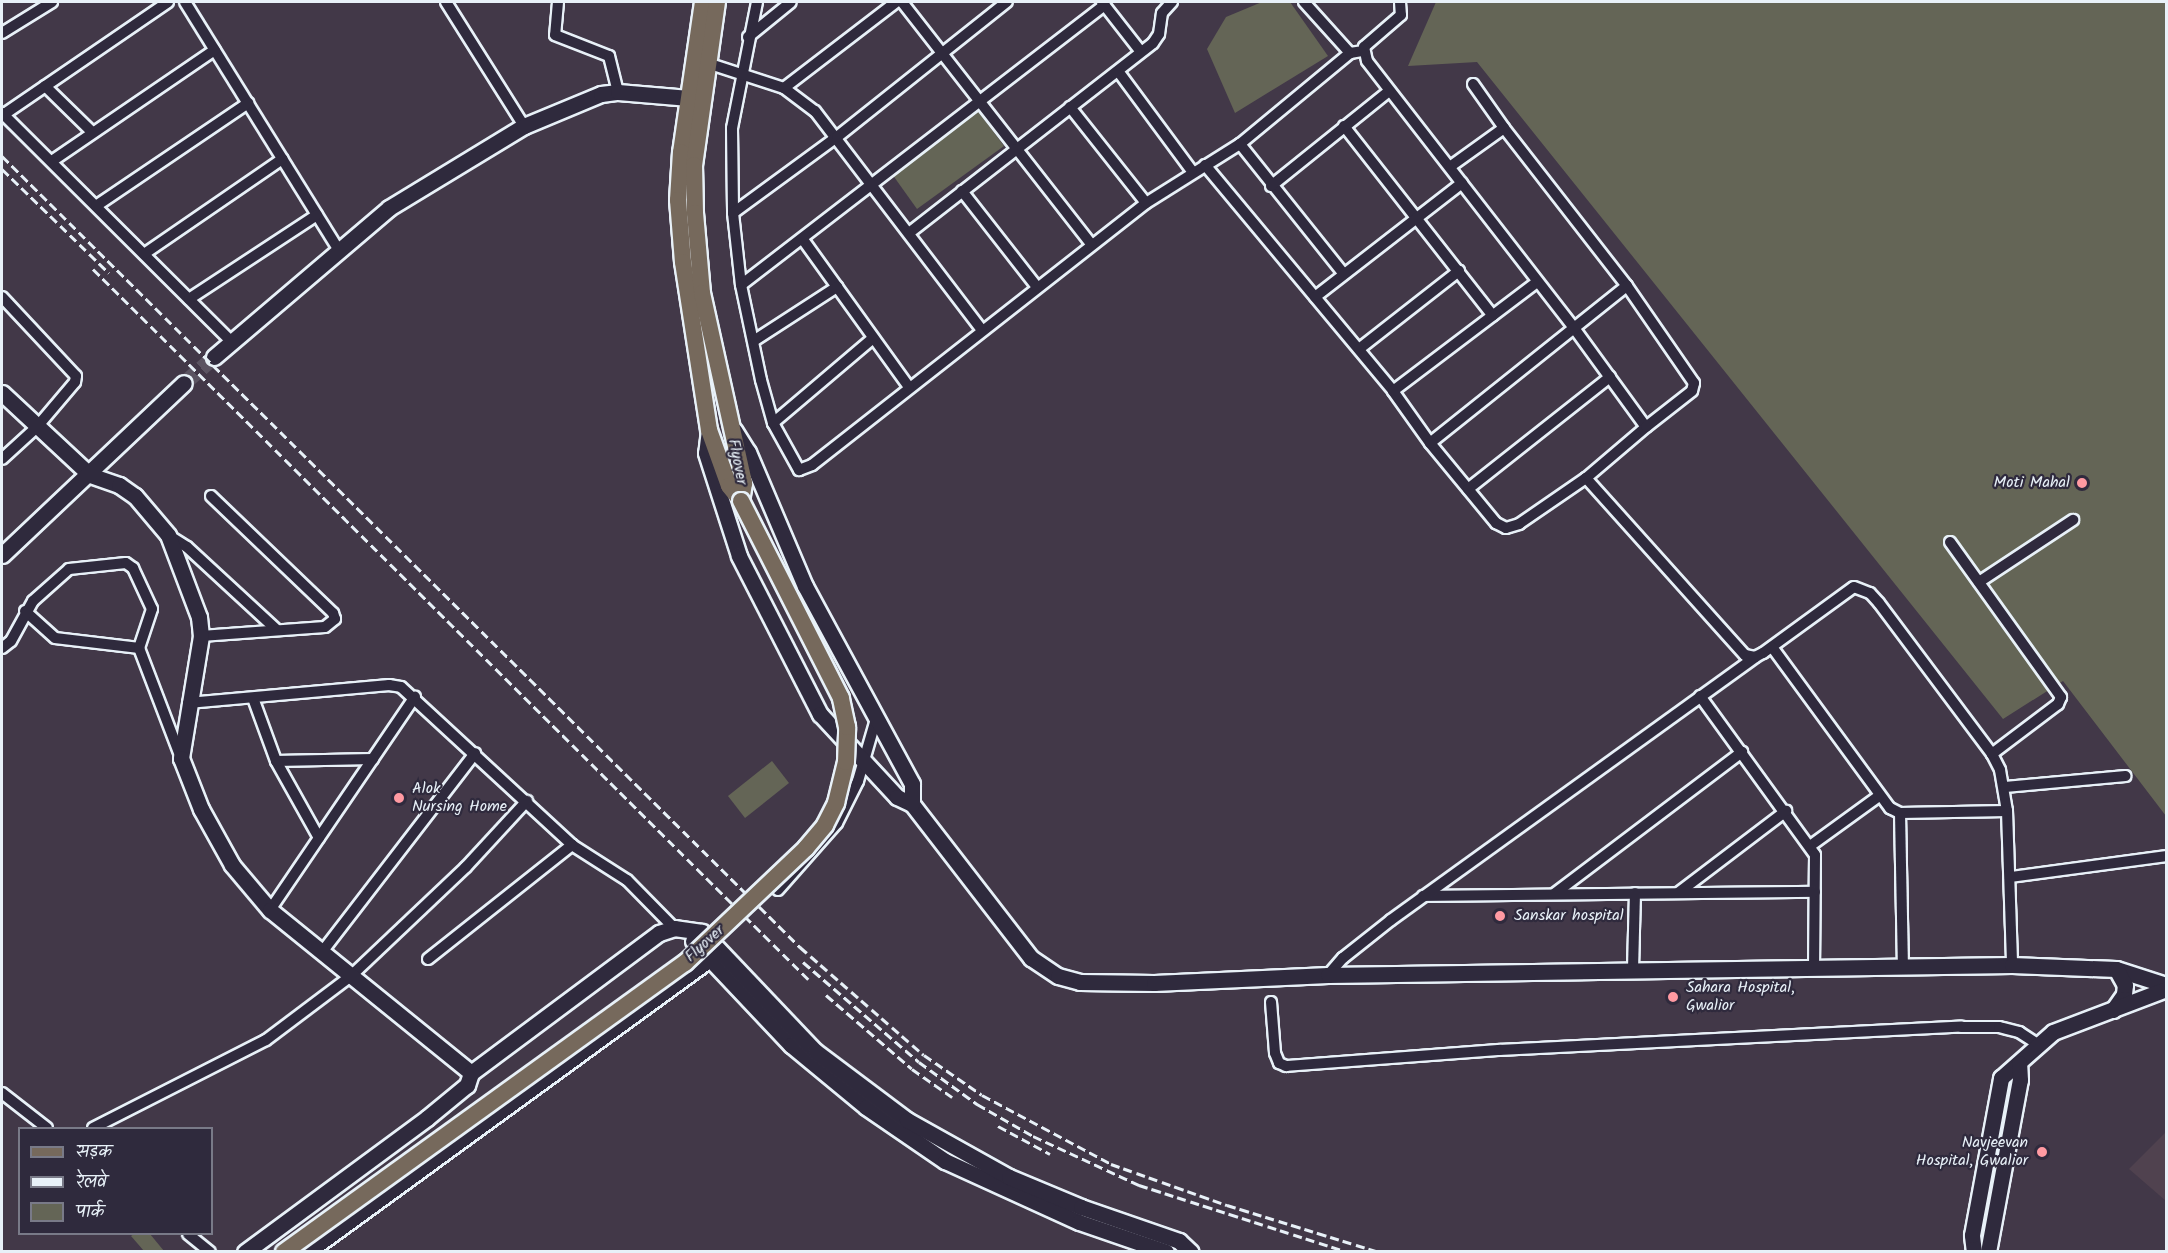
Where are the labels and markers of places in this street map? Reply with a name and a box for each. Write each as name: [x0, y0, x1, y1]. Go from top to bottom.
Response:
place label: Moti Mahal: [1994, 473, 2070, 493]
marker: Moti Mahal: [2075, 476, 2089, 490]
place label: Alok Nursing Home: [412, 779, 507, 817]
marker: Alok Nursing Home: [390, 789, 408, 807]
place label: Sanskar hospital: [1514, 906, 1624, 926]
marker: Sanskar hospital: [1491, 907, 1509, 925]
place label: Sahara Hospital, Gwalior: [1686, 978, 1795, 1016]
marker: Sahara Hospital, Gwalior: [1664, 988, 1682, 1006]
place label: Navjeevan Hospital, Gwalior: [1916, 1133, 2028, 1171]
marker: Navjeevan Hospital, Gwalior: [2033, 1143, 2051, 1161]

